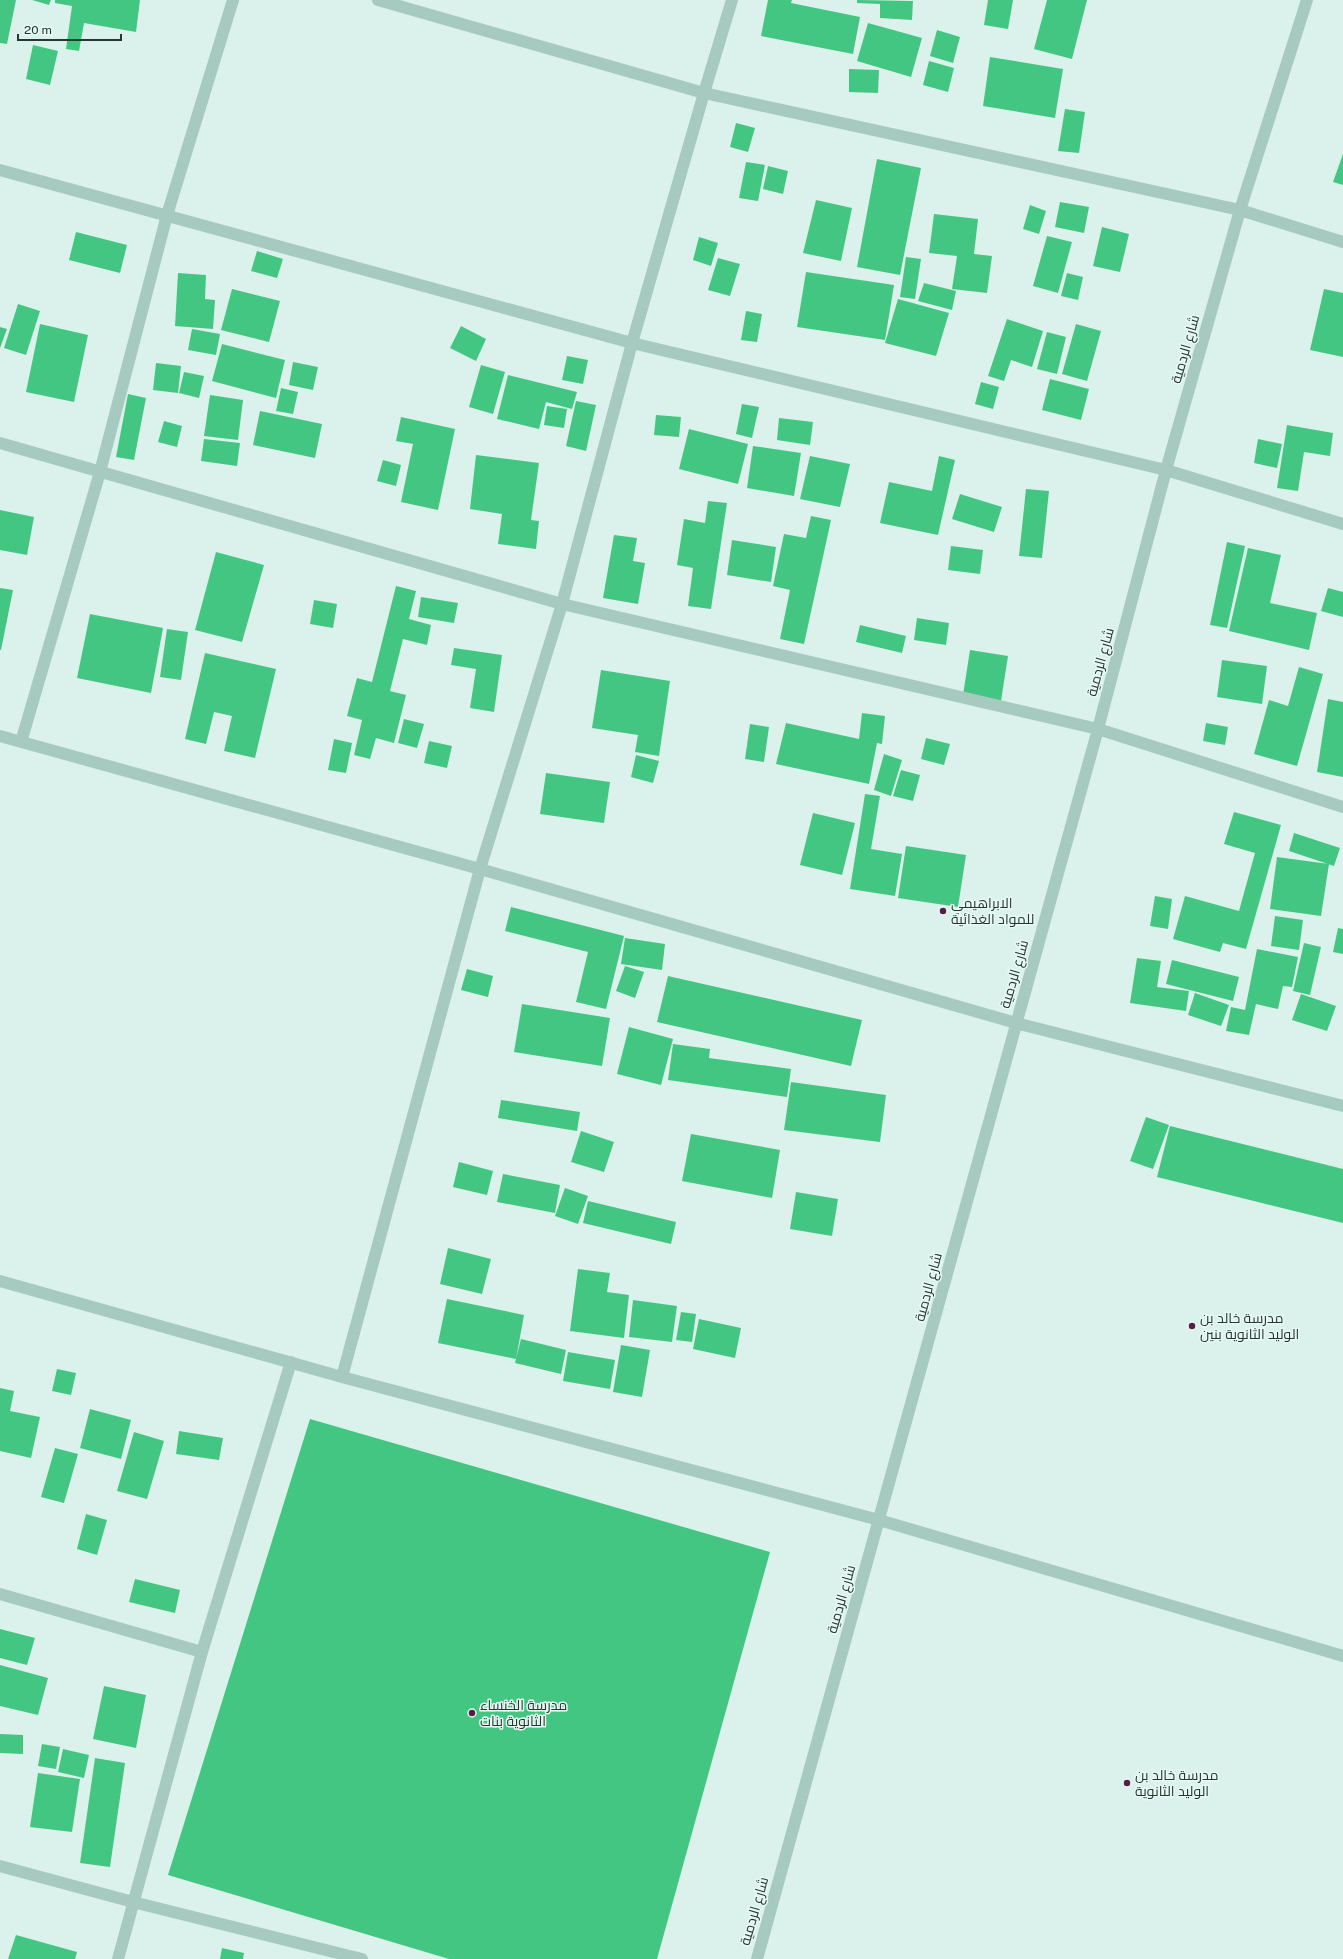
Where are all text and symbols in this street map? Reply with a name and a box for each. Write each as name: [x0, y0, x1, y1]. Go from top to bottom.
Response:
scale bar: [18, 16, 121, 42]
text: 20 m: [24, 23, 52, 37]
street label: شارع الردمية: [1168, 313, 1203, 385]
street label: شارع الردمية: [1083, 626, 1118, 698]
place label: الابراهيمي للمواد الغذائية: [951, 895, 1034, 927]
marker: الابراهيمي للمواد الغذائية: [938, 906, 948, 916]
street label: شارع الردمية: [997, 938, 1032, 1010]
street label: شارع الردمية: [911, 1251, 946, 1323]
place label: مدرسة خالد بن الوليد الثانوية بنين: [1200, 1310, 1299, 1342]
marker: مدرسة خالد بن الوليد الثانوية بنين: [1187, 1321, 1197, 1331]
street label: شارع الردمية: [824, 1563, 859, 1635]
place label: مدرسة الخنساء الثانوية بنات: [480, 1697, 567, 1729]
marker: مدرسة الخنساء الثانوية بنات: [467, 1708, 477, 1718]
place label: مدرسة خالد بن الوليد الثانوية: [1135, 1767, 1218, 1799]
marker: مدرسة خالد بن الوليد الثانوية: [1122, 1778, 1132, 1788]
street label: شارع الردمية: [737, 1875, 772, 1947]

